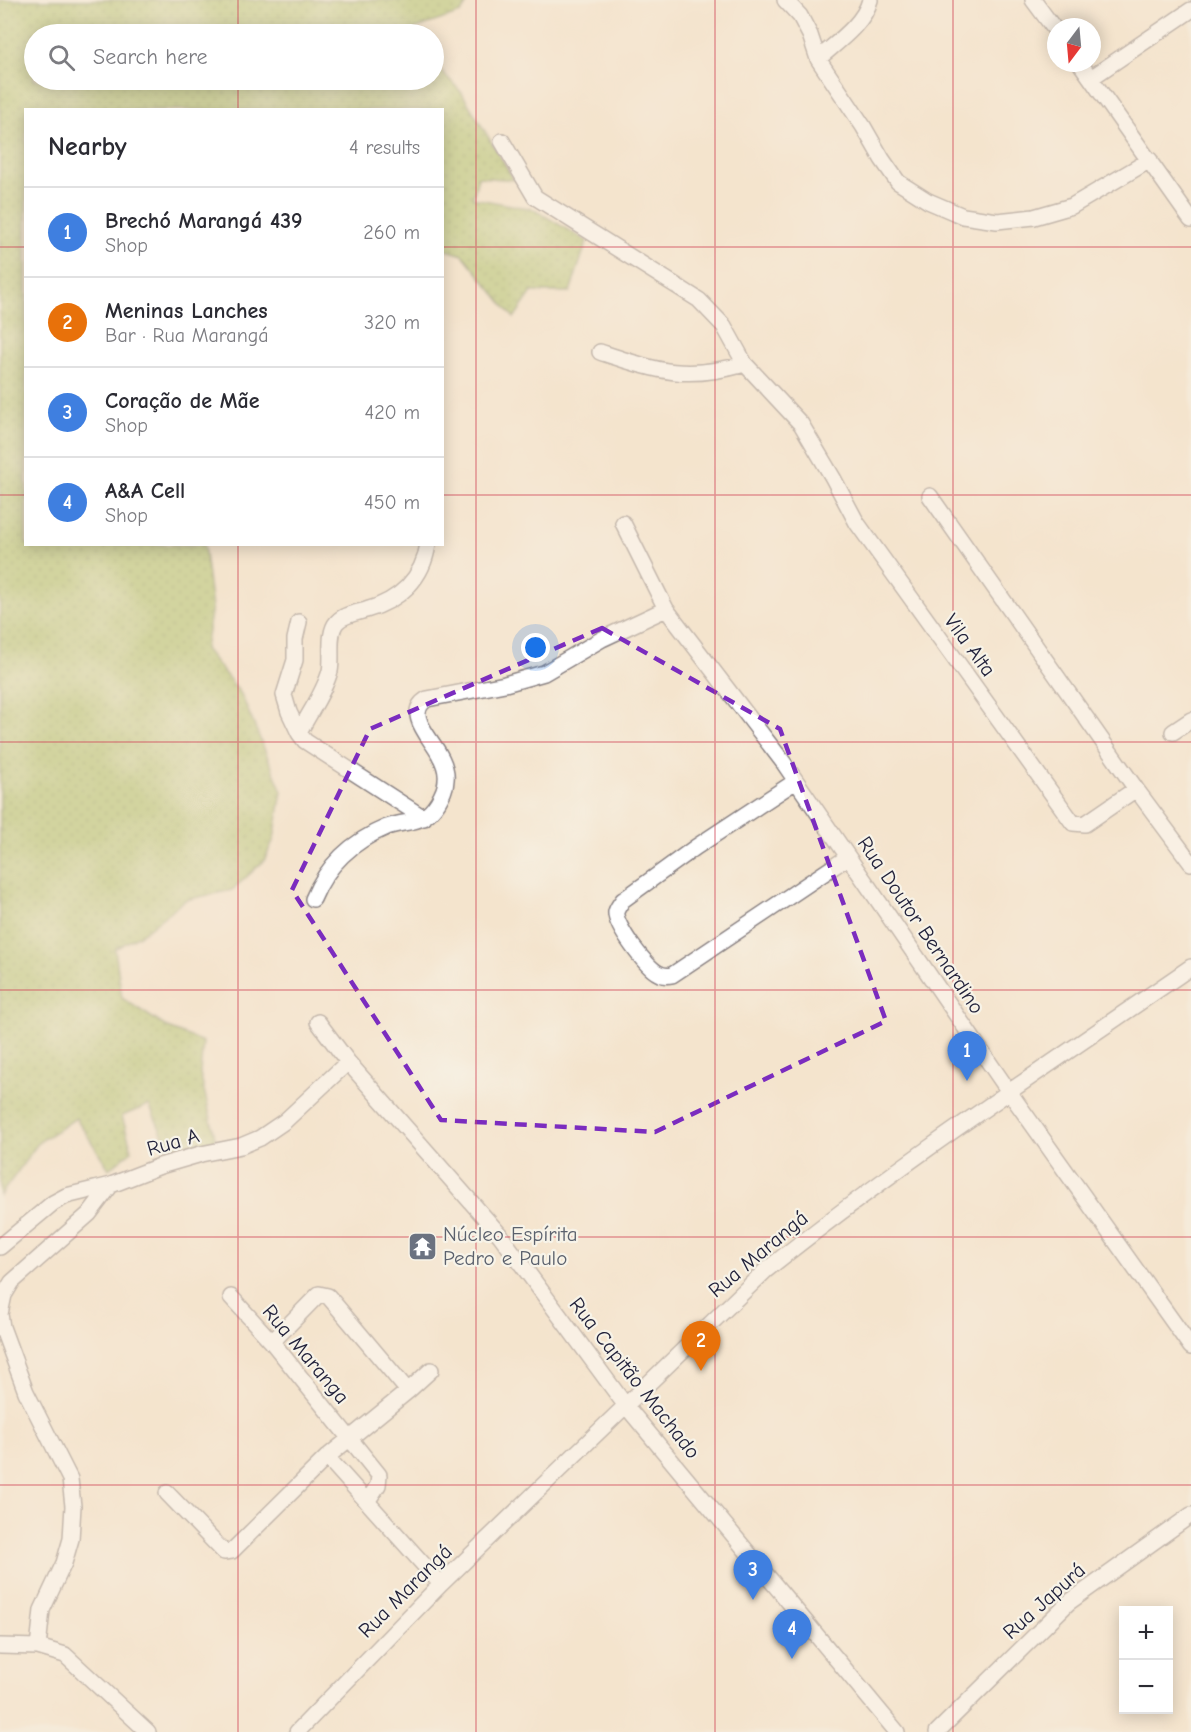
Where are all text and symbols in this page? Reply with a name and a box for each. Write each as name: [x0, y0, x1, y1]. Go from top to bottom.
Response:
north arrow: [1047, 18, 1101, 72]
search box: [24, 24, 444, 90]
icon: search: [45, 41, 78, 74]
text: Search here: [93, 44, 208, 70]
text: Nearby: [48, 132, 127, 162]
text: 4 results: [349, 136, 420, 159]
text: Brechó Marangá 439: [105, 208, 303, 234]
text: 1: [64, 221, 71, 244]
text: 260 m: [363, 221, 420, 244]
text: Shop: [105, 234, 148, 257]
text: Meninas Lanches: [105, 298, 268, 324]
text: 2: [63, 311, 72, 334]
text: 320 m: [364, 311, 420, 334]
text: Bar · Rua Marangá: [105, 324, 269, 347]
text: Coração de Mãe: [105, 388, 260, 414]
text: 3: [63, 401, 72, 424]
text: 420 m: [364, 401, 420, 424]
text: Shop: [105, 414, 148, 437]
text: A&A Cell: [105, 478, 185, 504]
text: 4: [63, 491, 72, 514]
text: 450 m: [364, 491, 420, 514]
text: Shop: [105, 504, 148, 527]
street label: Vila Alta: [939, 609, 1001, 681]
your location: [521, 633, 550, 662]
street label: Rua Doutor Bernardino: [853, 832, 989, 1018]
pin: 1: [948, 1032, 986, 1081]
street label: Rua A: [144, 1123, 202, 1161]
street label: Rua Marangá: [704, 1206, 812, 1302]
place label: Núcleo Espírita Pedro e Paulo: [443, 1222, 578, 1270]
temple icon: Núcleo Espírita Pedro e Paulo: [406, 1230, 438, 1262]
street label: Rua Capitão Machado: [565, 1293, 705, 1463]
street label: Rua Maranga: [258, 1300, 354, 1408]
pin: 2: [682, 1322, 720, 1371]
street label: Rua Marangá: [353, 1539, 457, 1643]
pin: 3: [734, 1550, 772, 1600]
street label: Rua Japurá: [998, 1558, 1090, 1644]
map controls: [1119, 1606, 1173, 1714]
button: +: [1119, 1606, 1173, 1660]
pin: 4: [772, 1610, 812, 1659]
button: −: [1119, 1660, 1173, 1714]

